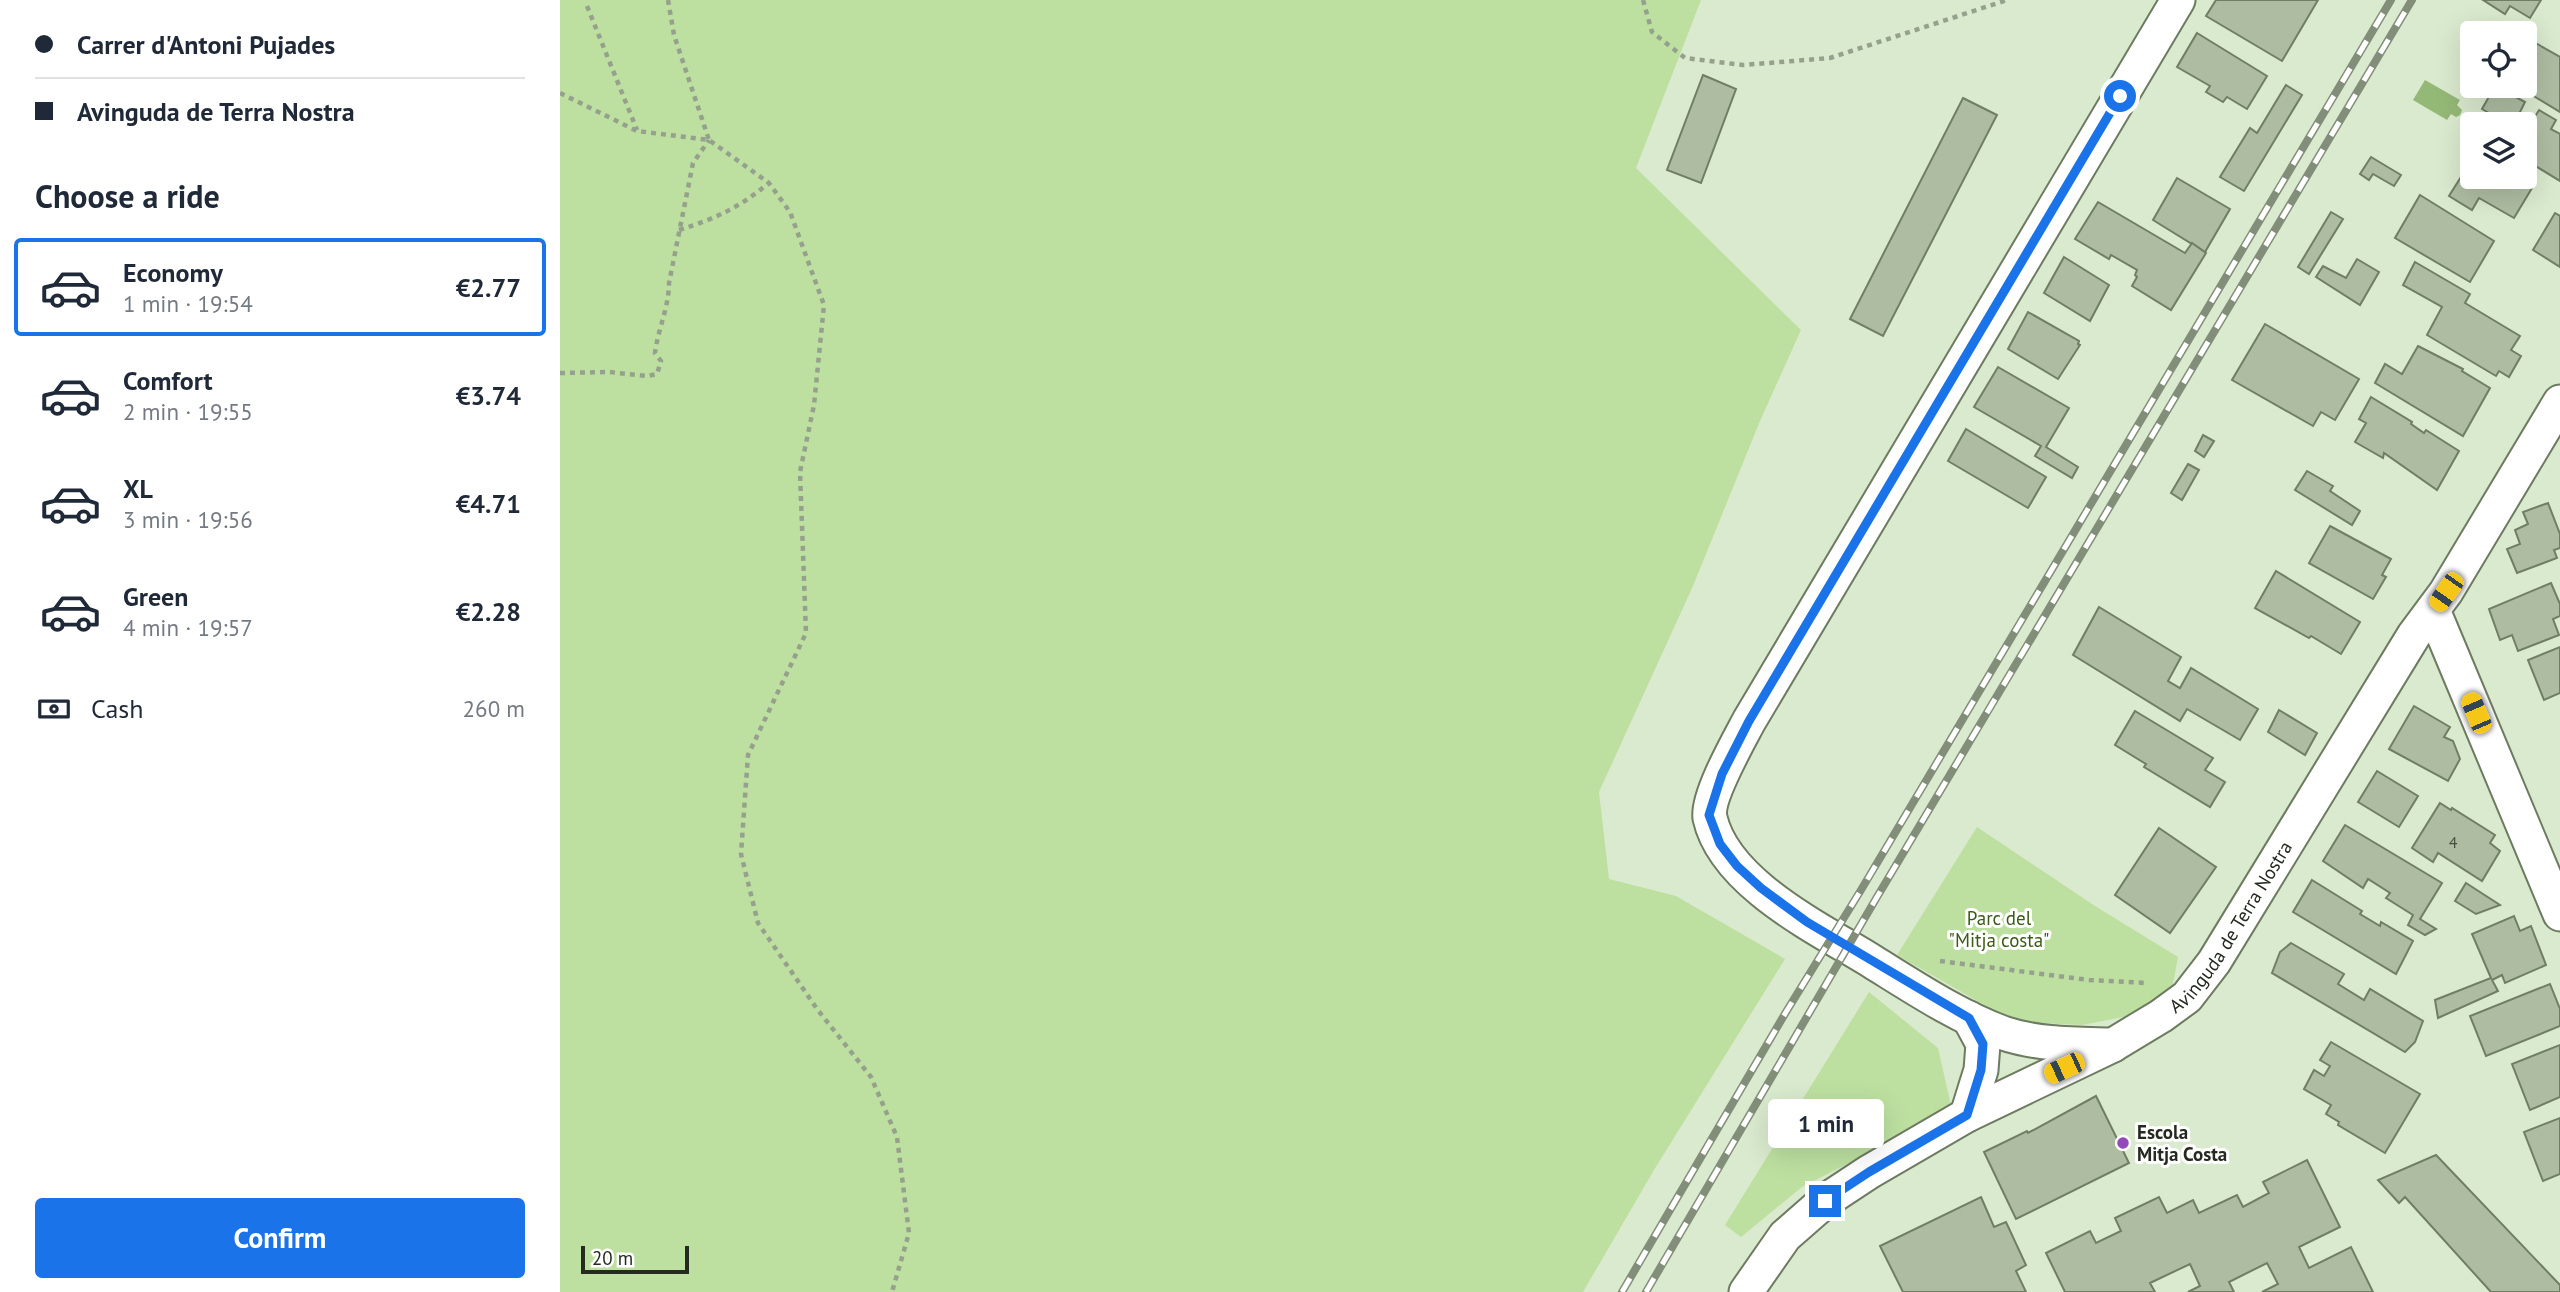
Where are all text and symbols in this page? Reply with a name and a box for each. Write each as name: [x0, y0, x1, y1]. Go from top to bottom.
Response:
map controls: [2460, 21, 2537, 189]
button: locate: [2460, 21, 2537, 98]
text: Carrer d'Antoni Pujades: [77, 28, 335, 61]
route start: [2104, 80, 2136, 112]
text: Avinguda de Terra Nostra: [77, 95, 355, 128]
button: layers: [2460, 112, 2537, 189]
text: Choose a ride: [35, 175, 220, 217]
icon: car: [39, 256, 102, 319]
text: Economy: [123, 256, 223, 289]
text: €2.77: [456, 271, 521, 304]
text: 1 min · 19:54: [123, 289, 253, 318]
icon: car: [39, 364, 102, 427]
text: Comfort: [123, 364, 213, 397]
text: €3.74: [456, 379, 521, 412]
text: 2 min · 19:55: [123, 397, 253, 426]
icon: car: [39, 472, 102, 535]
text: XL: [123, 472, 153, 505]
text: €4.71: [456, 487, 521, 520]
text: 3 min · 19:56: [123, 505, 253, 534]
car: [2426, 569, 2467, 615]
icon: car: [39, 580, 102, 643]
text: Green: [123, 580, 188, 613]
text: €2.28: [456, 595, 521, 628]
text: 4 min · 19:57: [123, 613, 253, 642]
icon: cash: [35, 690, 73, 728]
car: [2459, 690, 2494, 736]
text: Cash: [91, 692, 143, 725]
text: 260 m: [463, 694, 525, 723]
house number: 4: [2449, 832, 2458, 852]
street label: Avinguda de Terra Nostra: [2164, 836, 2297, 1018]
park label: Parc del "Mitja costa": [1949, 906, 2049, 952]
car: [2041, 1050, 2088, 1086]
callout: 1 min: [1767, 1100, 1883, 1148]
text: 1 min: [1798, 1109, 1854, 1138]
place label: Escola Mitja Costa: [2137, 1120, 2227, 1166]
marker: Escola Mitja Costa: [2115, 1135, 2131, 1151]
route end: [1809, 1185, 1841, 1217]
button: Confirm: [35, 1198, 525, 1278]
scale bar: [581, 1243, 690, 1275]
text: 20 m: [592, 1246, 633, 1270]

